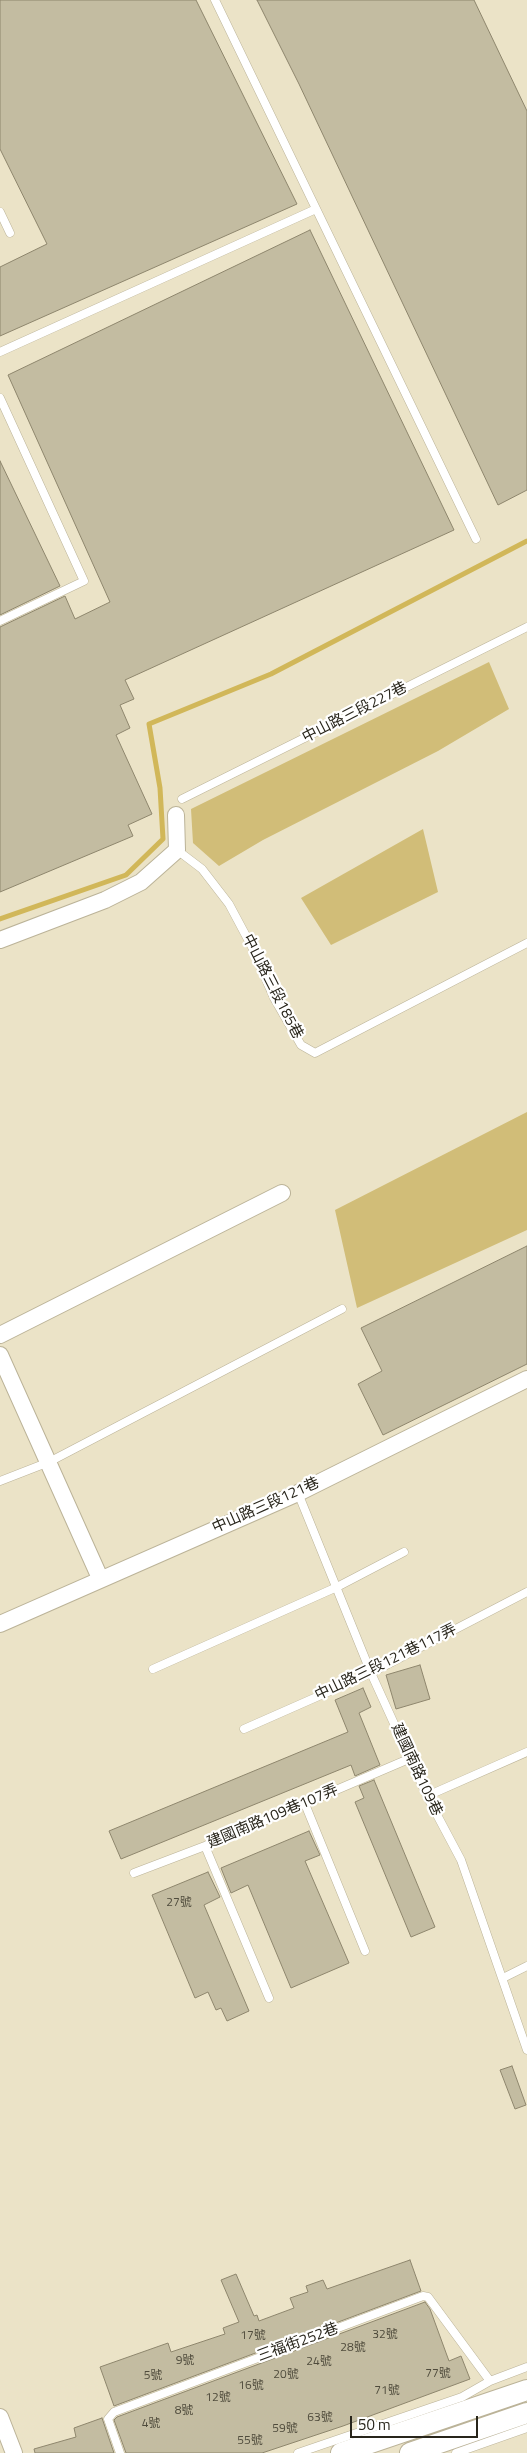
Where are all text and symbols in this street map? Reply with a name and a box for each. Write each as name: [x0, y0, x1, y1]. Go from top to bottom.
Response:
street label: 中山路三段227巷: [300, 679, 410, 747]
street label: 中山路三段185巷: [238, 932, 306, 1042]
street label: 中山路三段121巷: [210, 1474, 322, 1538]
street label: 中山路三段121巷117弄: [312, 1621, 460, 1705]
street label: 建國南路109巷: [387, 1721, 445, 1819]
street label: 建國南路109巷107弄: [205, 1781, 341, 1853]
house number: 27號: [166, 1896, 192, 1910]
street label: 三福街252巷: [255, 2320, 341, 2366]
house number: 32號: [372, 2328, 398, 2342]
house number: 17號: [240, 2329, 266, 2343]
house number: 28號: [340, 2341, 366, 2355]
house number: 9號: [176, 2354, 194, 2368]
house number: 24號: [306, 2355, 332, 2369]
house number: 77號: [425, 2367, 451, 2381]
house number: 20號: [273, 2368, 299, 2382]
house number: 5號: [144, 2369, 162, 2383]
house number: 16號: [238, 2379, 264, 2393]
house number: 71號: [374, 2384, 400, 2398]
house number: 12號: [205, 2391, 231, 2405]
house number: 8號: [175, 2404, 193, 2418]
scale bar: [352, 2406, 480, 2438]
house number: 63號: [307, 2411, 333, 2425]
text: 50 m: [358, 2413, 391, 2436]
house number: 4號: [142, 2417, 160, 2431]
house number: 59號: [272, 2422, 298, 2436]
house number: 55號: [237, 2434, 263, 2448]

